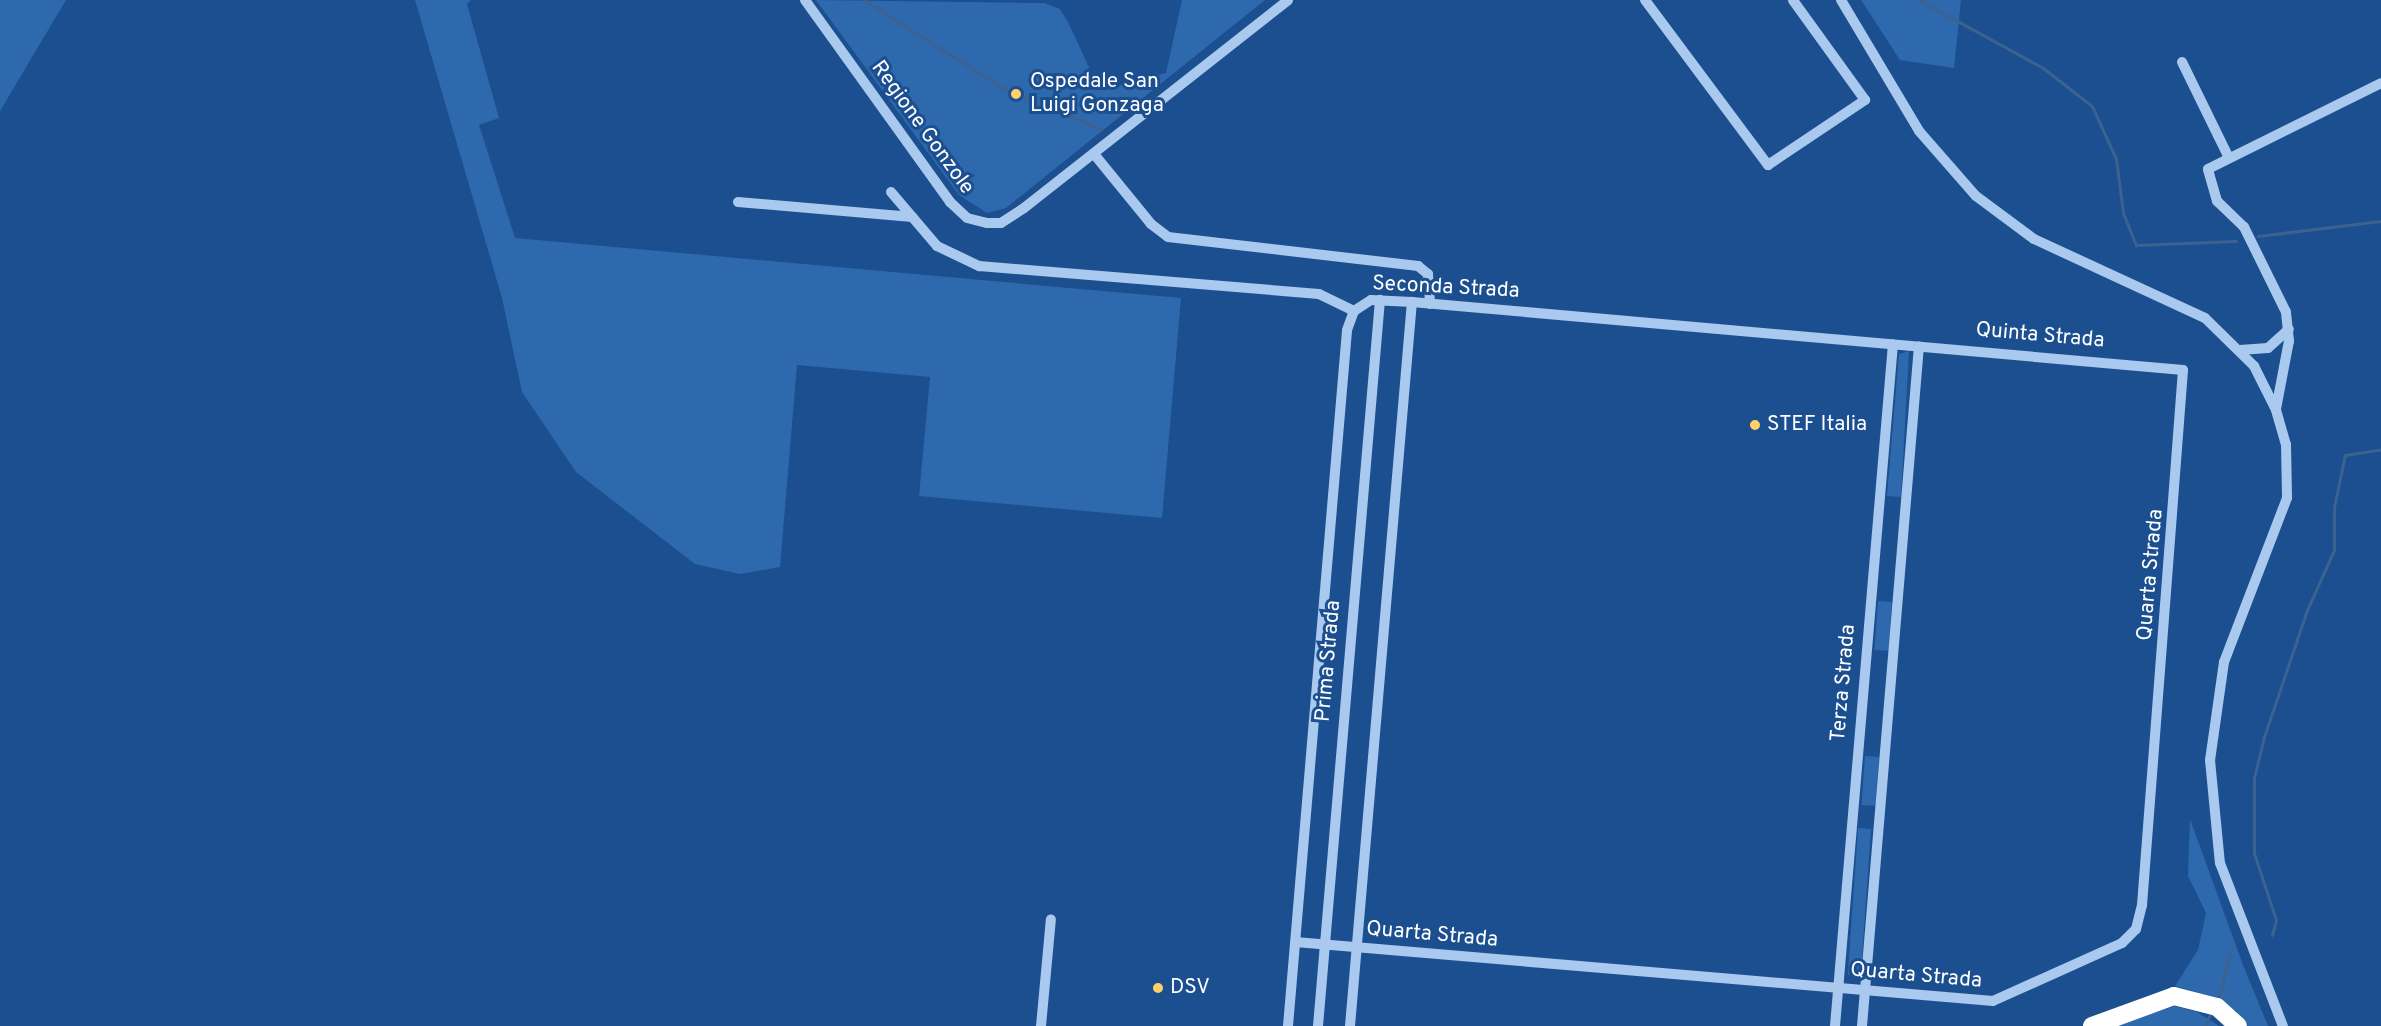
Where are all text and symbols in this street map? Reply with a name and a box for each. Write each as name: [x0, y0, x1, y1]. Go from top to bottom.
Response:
street label: Regione Gonzole: [865, 56, 979, 200]
place label: Ospedale San Luigi Gonzaga: [1030, 69, 1164, 119]
marker: Ospedale San Luigi Gonzaga: [1007, 85, 1025, 103]
street label: Seconda Strada: [1372, 272, 1520, 304]
street label: Quinta Strada: [1975, 318, 2105, 354]
place label: STEF Italia: [1767, 412, 1867, 438]
marker: STEF Italia: [1748, 418, 1762, 432]
street label: Quarta Strada: [2133, 508, 2169, 642]
street label: Prima Strada: [1311, 599, 1347, 723]
street label: Terza Strada: [1826, 623, 1862, 743]
street label: Quarta Strada: [1365, 917, 1499, 953]
street label: Quarta Strada: [1849, 958, 1983, 994]
place label: DSV: [1170, 975, 1210, 1001]
marker: DSV: [1151, 981, 1165, 995]

